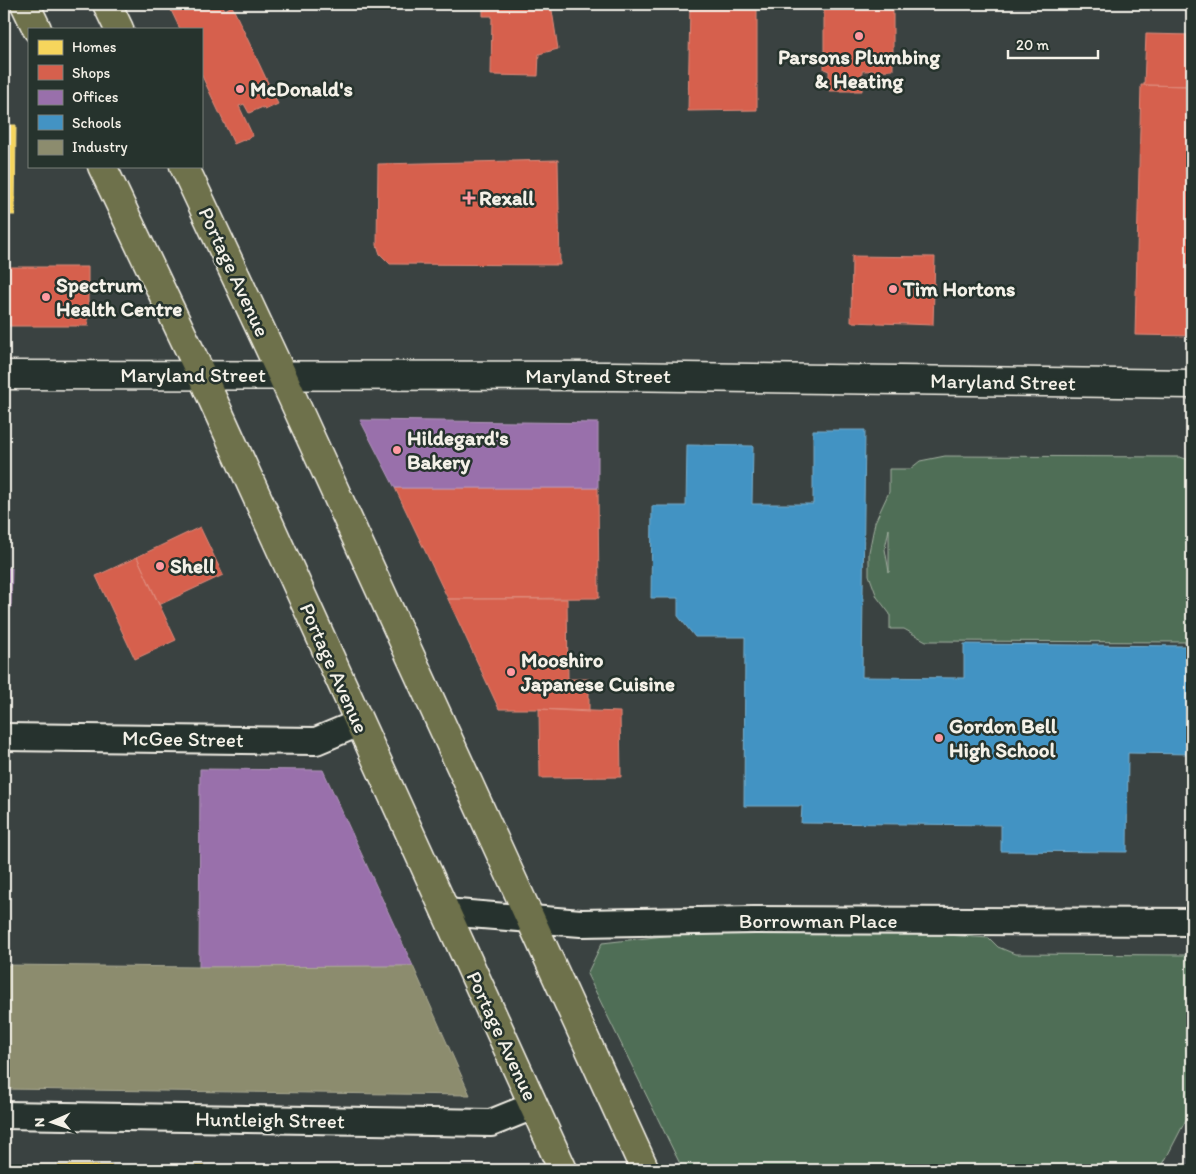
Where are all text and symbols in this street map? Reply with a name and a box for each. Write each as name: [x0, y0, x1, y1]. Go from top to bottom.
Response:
legend: [28, 28, 202, 168]
scale bar: [1008, 28, 1098, 60]
marker: Parsons Plumbing & Heating: [853, 30, 865, 42]
text: 20 m: [1016, 36, 1050, 54]
text: Homes: [72, 38, 117, 56]
place label: Parsons Plumbing & Heating: [778, 44, 941, 94]
text: Shops: [72, 64, 111, 82]
place label: McDonald's: [250, 76, 353, 101]
marker: McDonald's: [234, 83, 246, 95]
text: Offices: [72, 88, 119, 106]
text: Schools: [72, 114, 122, 132]
text: Industry: [72, 138, 128, 156]
place label: Rexall: [479, 185, 535, 210]
marker: Rexall: [463, 192, 475, 204]
street label: Portage Avenue: [194, 203, 275, 340]
place label: Spectrum Health Centre: [56, 272, 182, 321]
place label: Tim Hortons: [902, 276, 1015, 301]
marker: Tim Hortons: [887, 283, 899, 295]
marker: Spectrum Health Centre: [40, 291, 52, 303]
street label: Maryland Street: [120, 362, 266, 387]
street label: Maryland Street: [525, 363, 671, 388]
street label: Maryland Street: [930, 368, 1076, 395]
place label: Hildegard's Bakery: [407, 425, 509, 475]
marker: Hildegard's Bakery: [391, 444, 403, 456]
place label: Shell: [170, 553, 216, 578]
marker: Shell: [154, 560, 166, 572]
street label: Portage Avenue: [295, 599, 374, 737]
place label: Mooshiro Japanese Cuisine: [520, 647, 675, 697]
marker: Mooshiro Japanese Cuisine: [505, 666, 517, 678]
place label: Gordon Bell High School: [949, 713, 1058, 763]
street label: McGee Street: [122, 725, 244, 752]
marker: Gordon Bell High School: [933, 732, 945, 744]
street label: Borrowman Place: [739, 908, 897, 933]
street label: Portage Avenue: [462, 967, 543, 1104]
north arrow: [28, 1096, 78, 1146]
street label: Huntleigh Street: [195, 1106, 345, 1133]
text: N: [31, 1117, 48, 1127]

